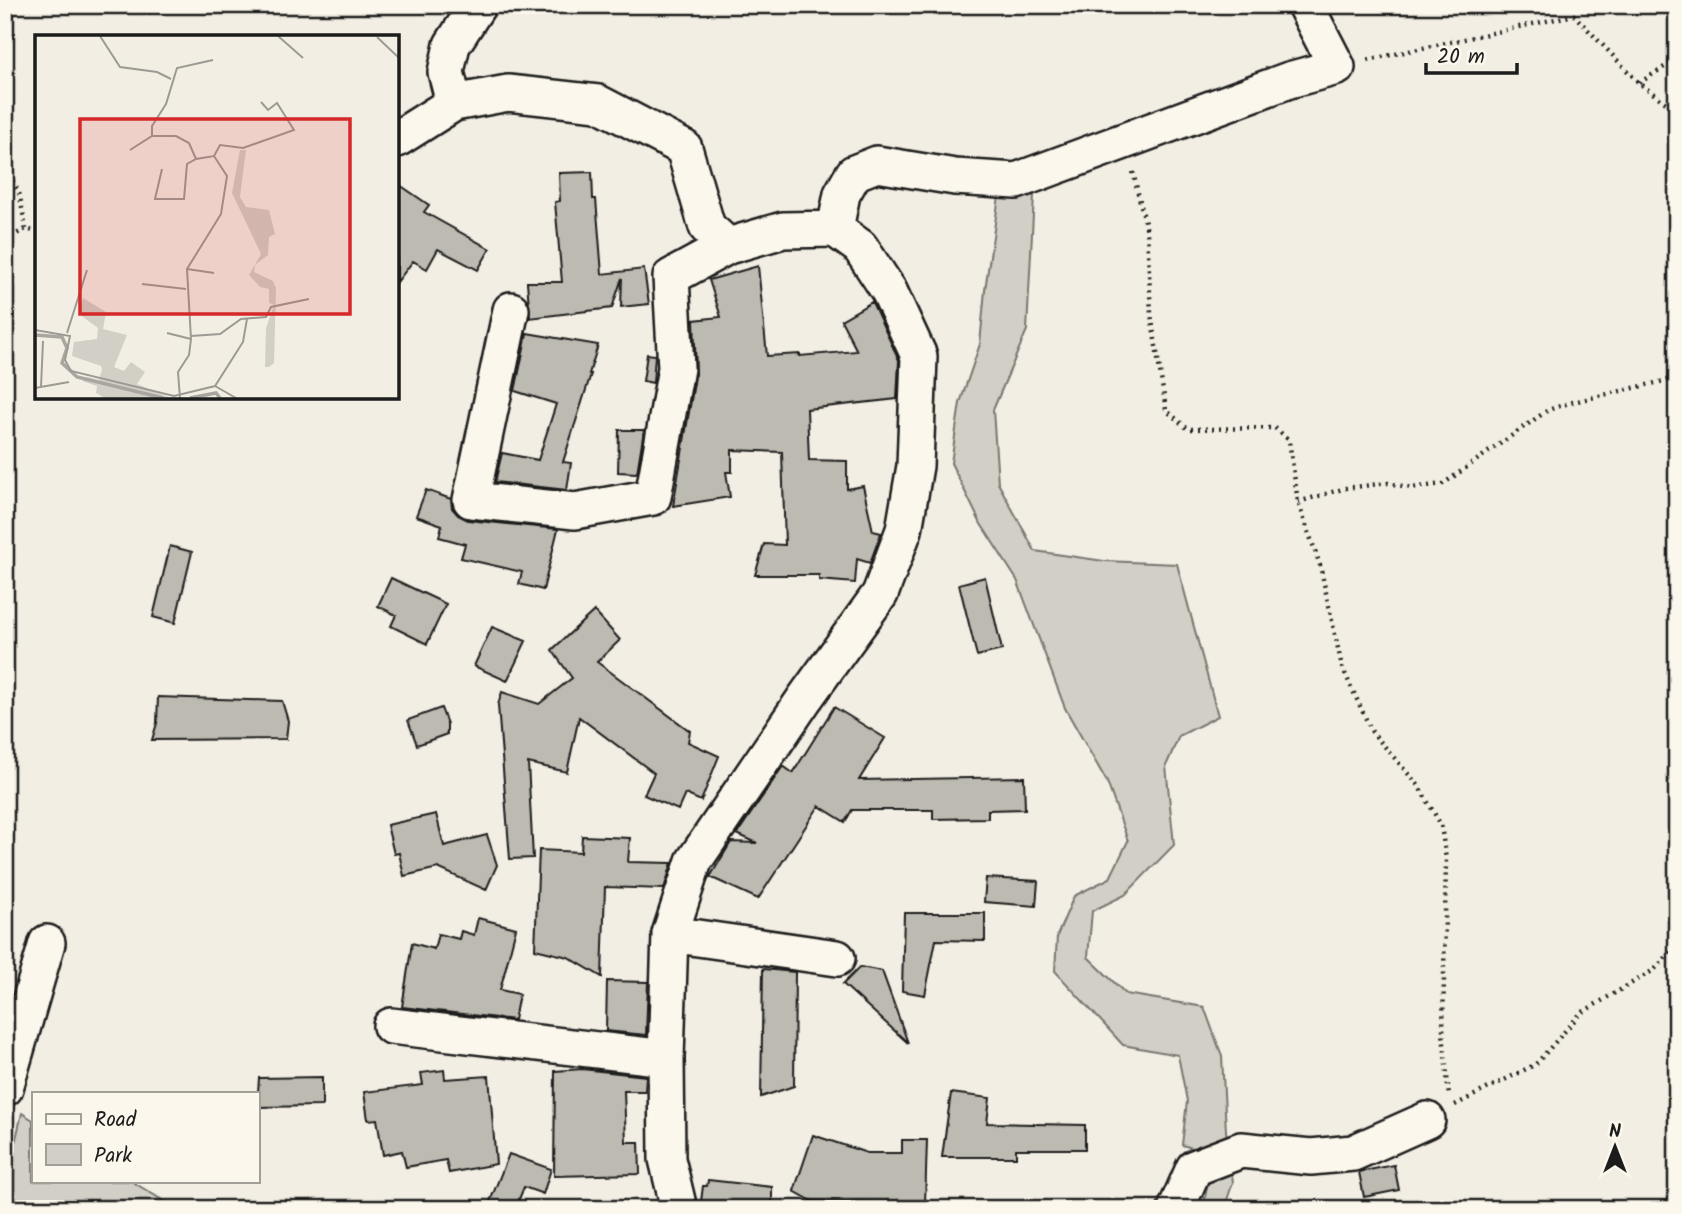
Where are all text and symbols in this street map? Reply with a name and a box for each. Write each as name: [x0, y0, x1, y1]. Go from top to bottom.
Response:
scale bar: [1426, 32, 1518, 76]
inset map: [35, 35, 399, 399]
text: 20 m: [1437, 41, 1485, 74]
legend: [32, 1092, 259, 1182]
text: Road: [94, 1104, 137, 1137]
north arrow: [1580, 1112, 1650, 1182]
text: N: [1609, 1117, 1621, 1147]
text: Park: [94, 1140, 132, 1173]

